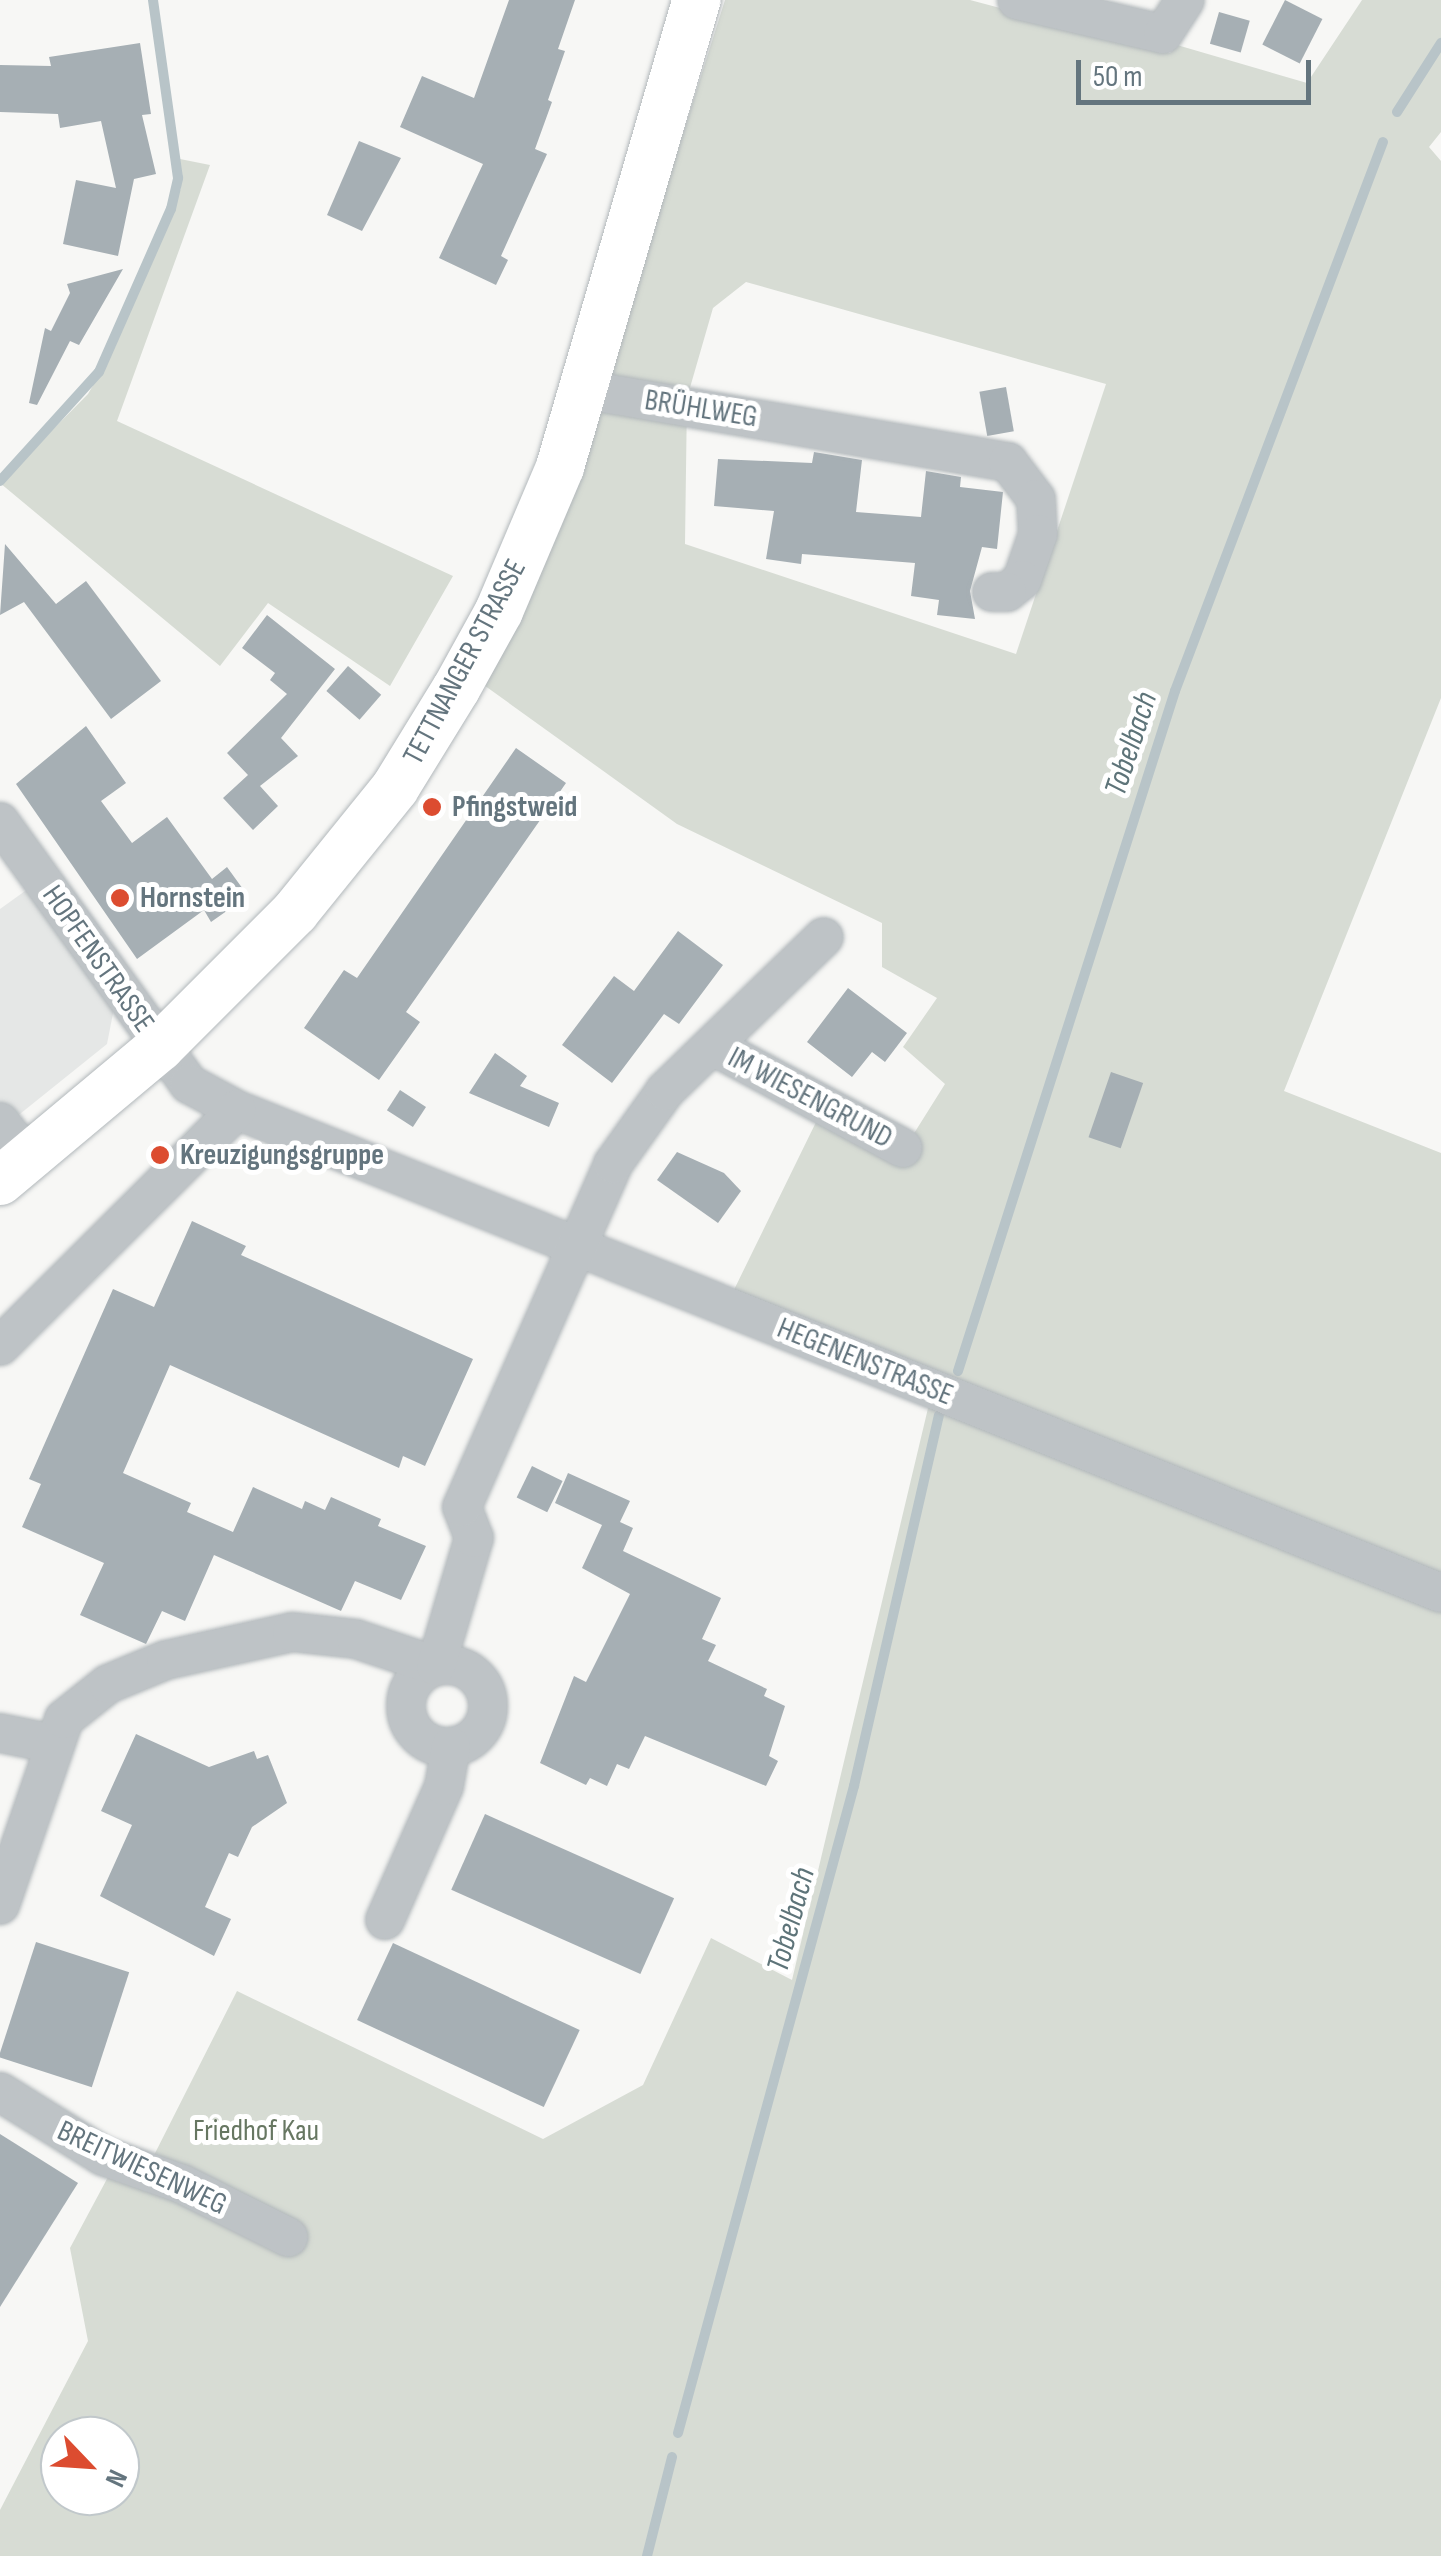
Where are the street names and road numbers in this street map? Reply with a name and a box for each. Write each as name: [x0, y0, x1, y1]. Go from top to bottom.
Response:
street label: BRÜHLWEG: [642, 382, 760, 436]
street label: TETTNANGER STRASSE: [396, 553, 534, 771]
street label: HOPFENSTRASSE: [34, 879, 162, 1039]
street label: IM WIESENGRUND: [722, 1040, 898, 1156]
street label: HEGENENSTRASSE: [772, 1310, 958, 1414]
street label: BREITWIESENWEG: [51, 2113, 233, 2223]

